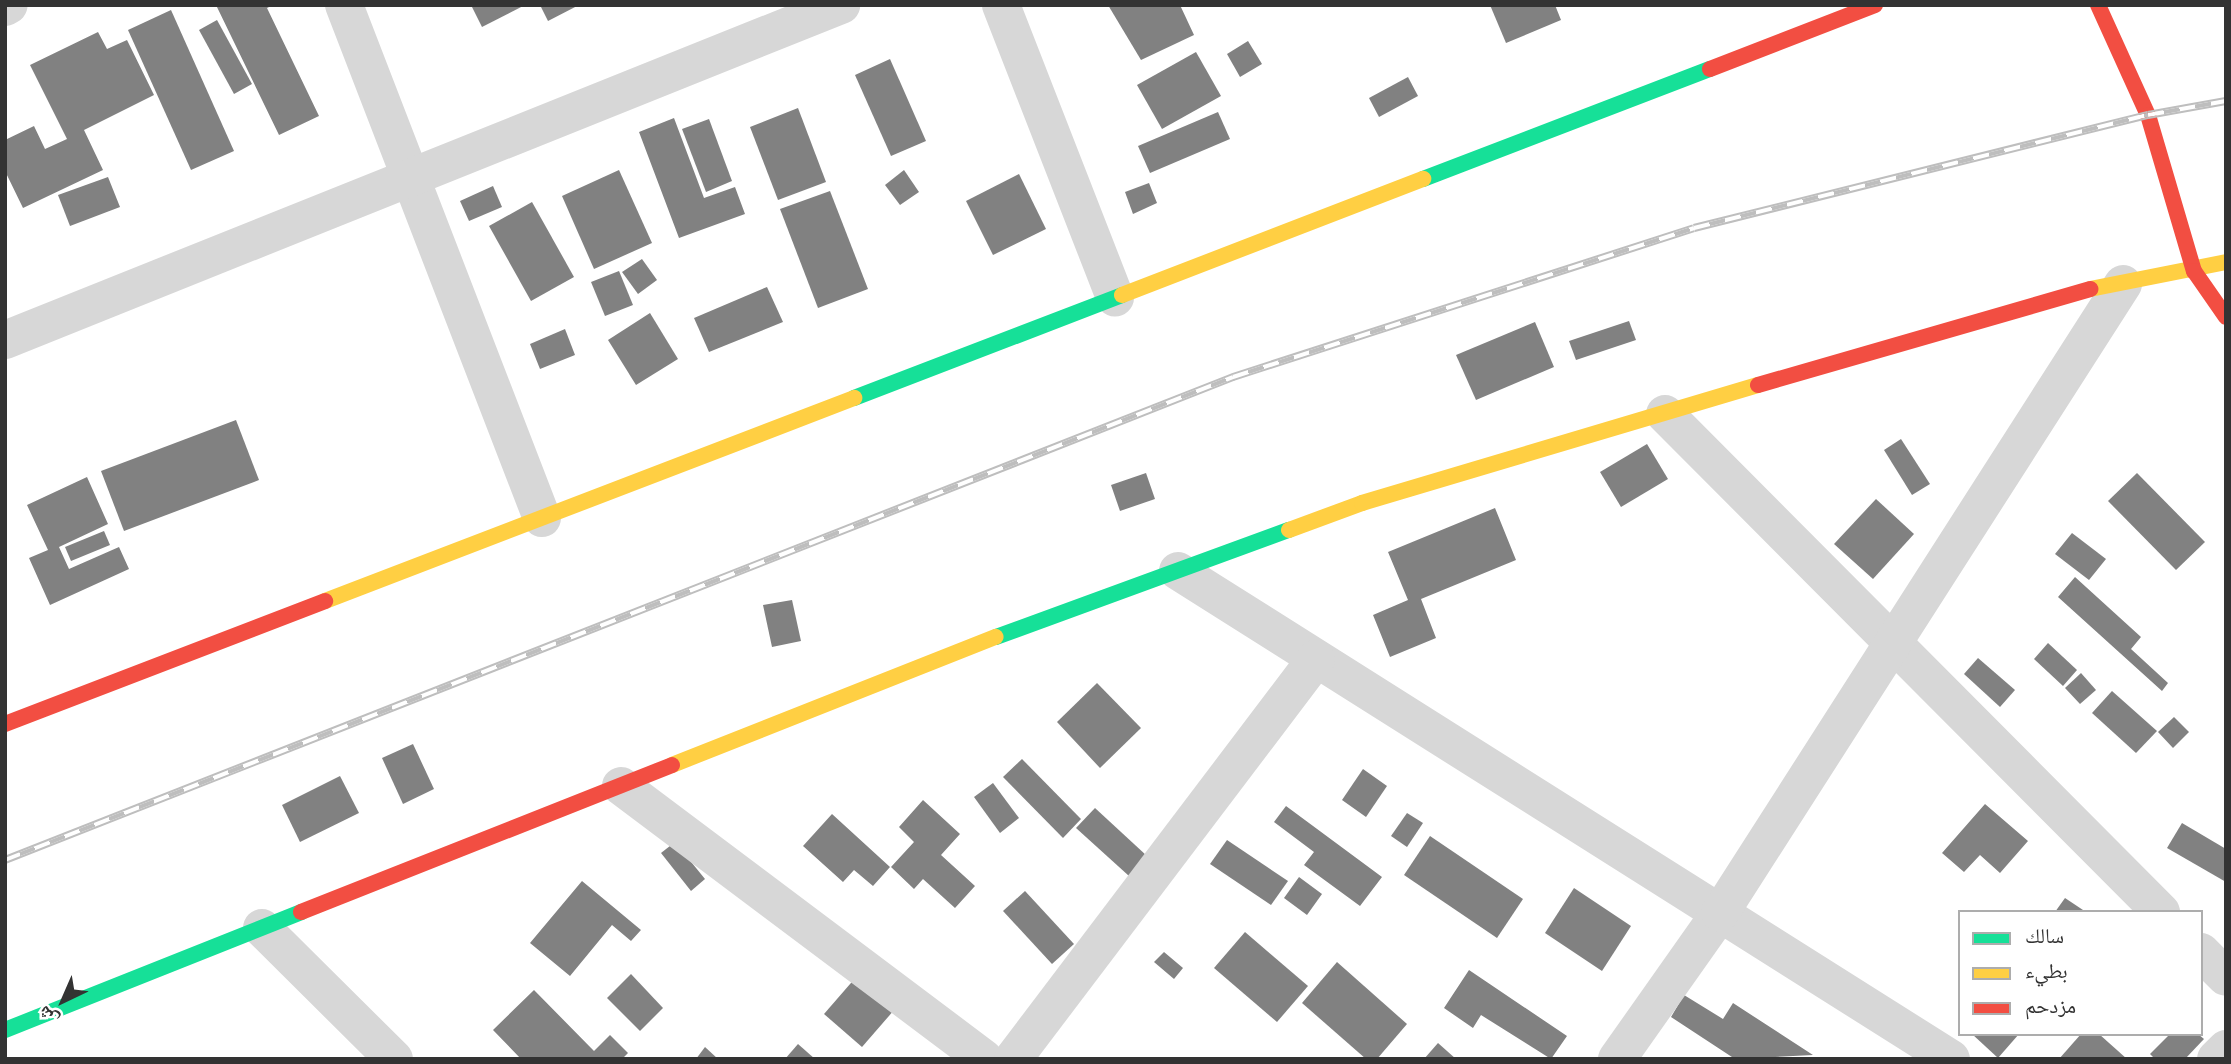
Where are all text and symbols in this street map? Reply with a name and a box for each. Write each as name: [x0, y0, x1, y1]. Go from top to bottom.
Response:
legend: [1958, 910, 2203, 1036]
text: سالك: [2025, 921, 2064, 951]
text: بطيء: [2025, 956, 2068, 986]
north arrow: [28, 966, 98, 1036]
text: مزدحم: [2025, 991, 2076, 1021]
text: ش: [31, 1000, 65, 1033]

